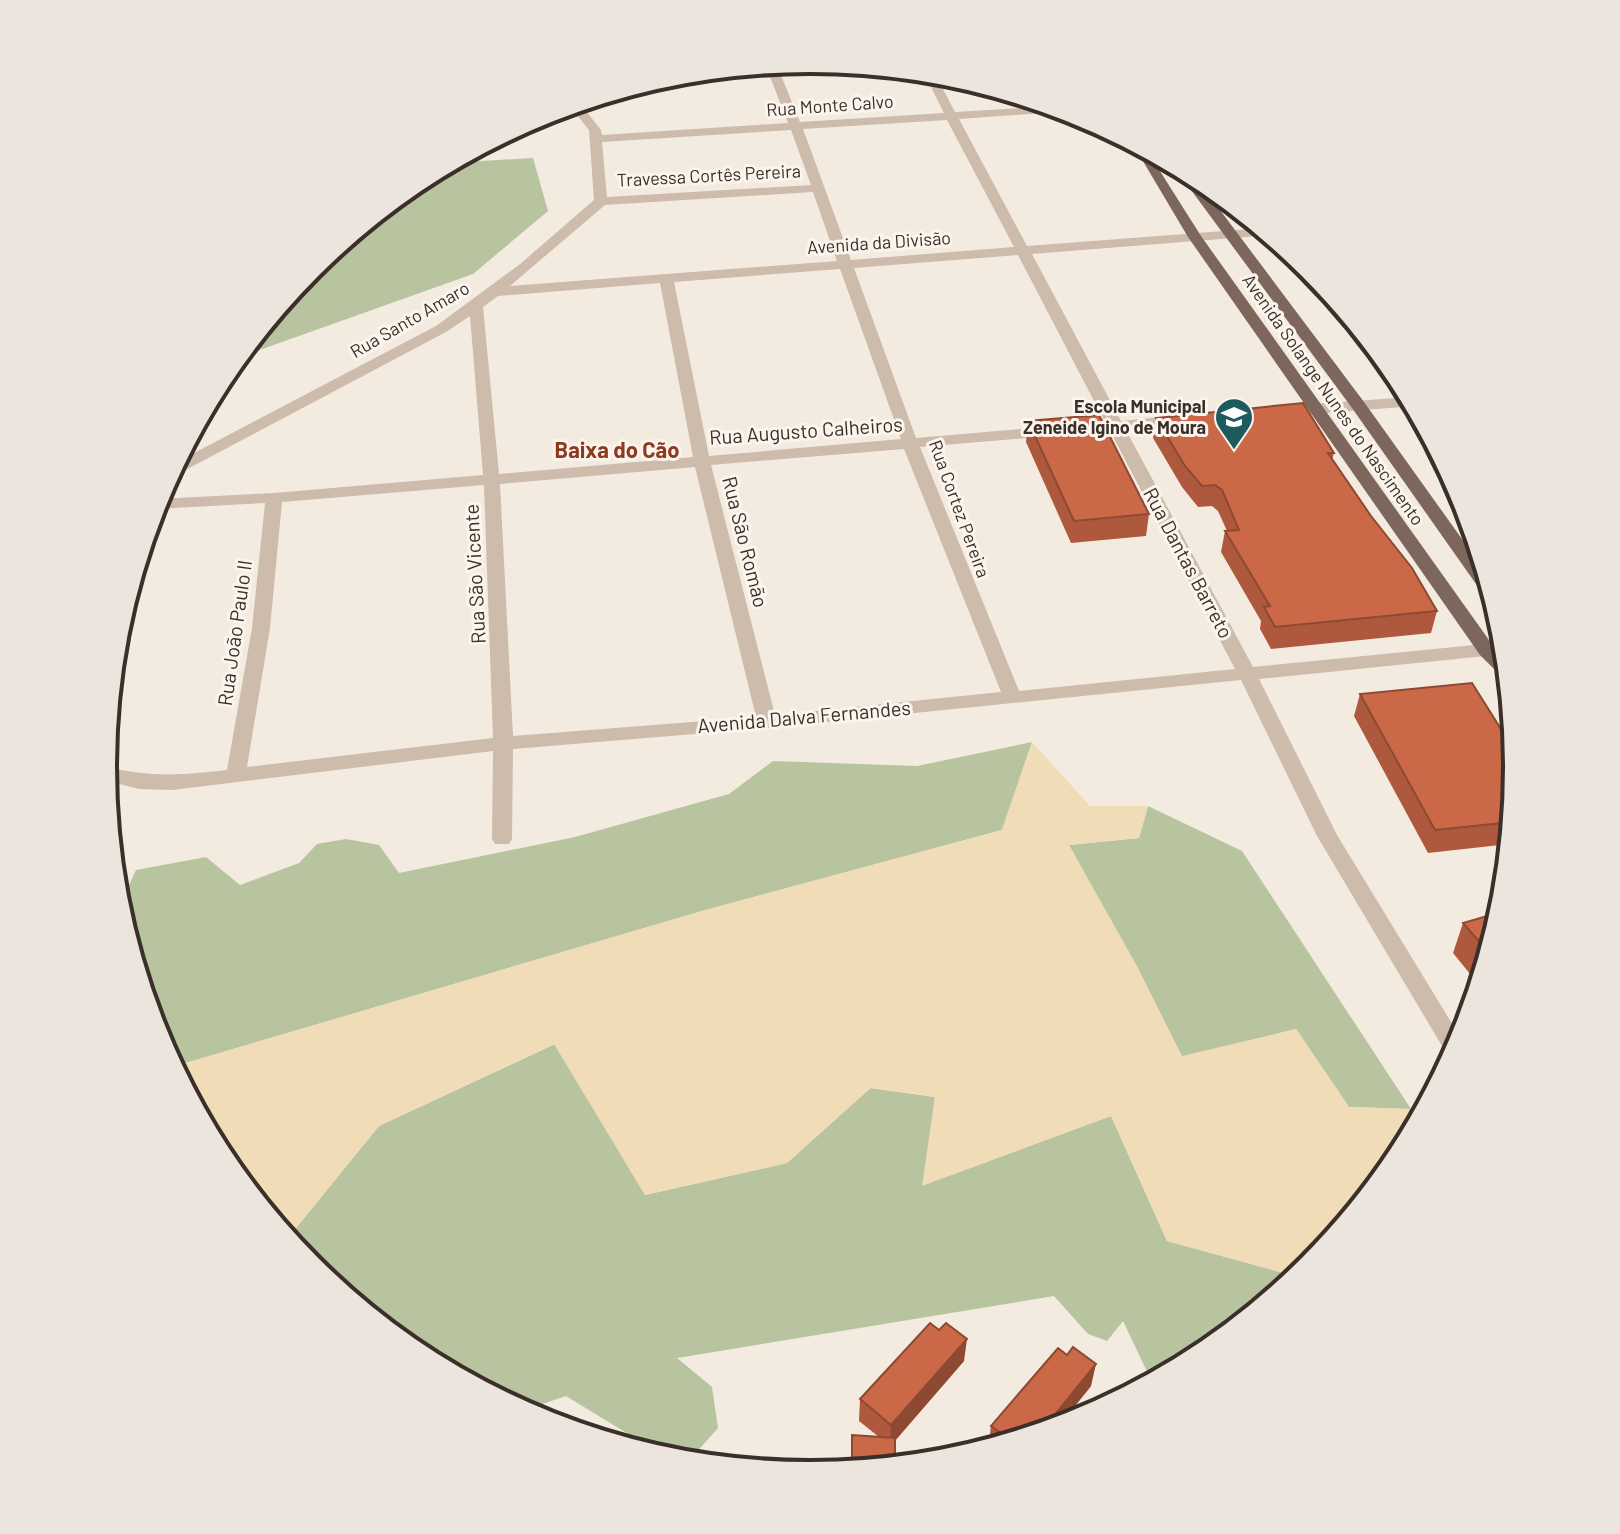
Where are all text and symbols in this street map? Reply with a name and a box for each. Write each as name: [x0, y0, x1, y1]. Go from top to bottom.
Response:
street label: Rua Monte Calvo: [766, 90, 894, 120]
street label: Travessa Cortês Pereira: [616, 159, 801, 191]
street label: Avenida da Divisão: [806, 226, 952, 258]
street label: Avenida Solange Nunes do Nascimento: [1238, 270, 1429, 529]
street label: Rua Santo Amaro: [346, 276, 473, 362]
place label: Escola Municipal Zeneide Igino de Moura: [1023, 395, 1206, 438]
school or university icon: Escola Municipal Zeneide Igino de Moura: [1213, 396, 1255, 451]
street label: Rua Augusto Calheiros: [708, 411, 903, 449]
district label: Baixa do Cão: [555, 436, 679, 462]
street label: Rua Cortez Pereira: [925, 437, 995, 580]
street label: Rua São Romão: [718, 474, 774, 610]
street label: Rua Dantas Barreto: [1139, 483, 1239, 642]
street label: Rua São Vicente: [458, 503, 490, 645]
street label: Rua João Paulo II: [212, 558, 256, 707]
street label: Avenida Dalva Fernandes: [696, 695, 912, 737]

